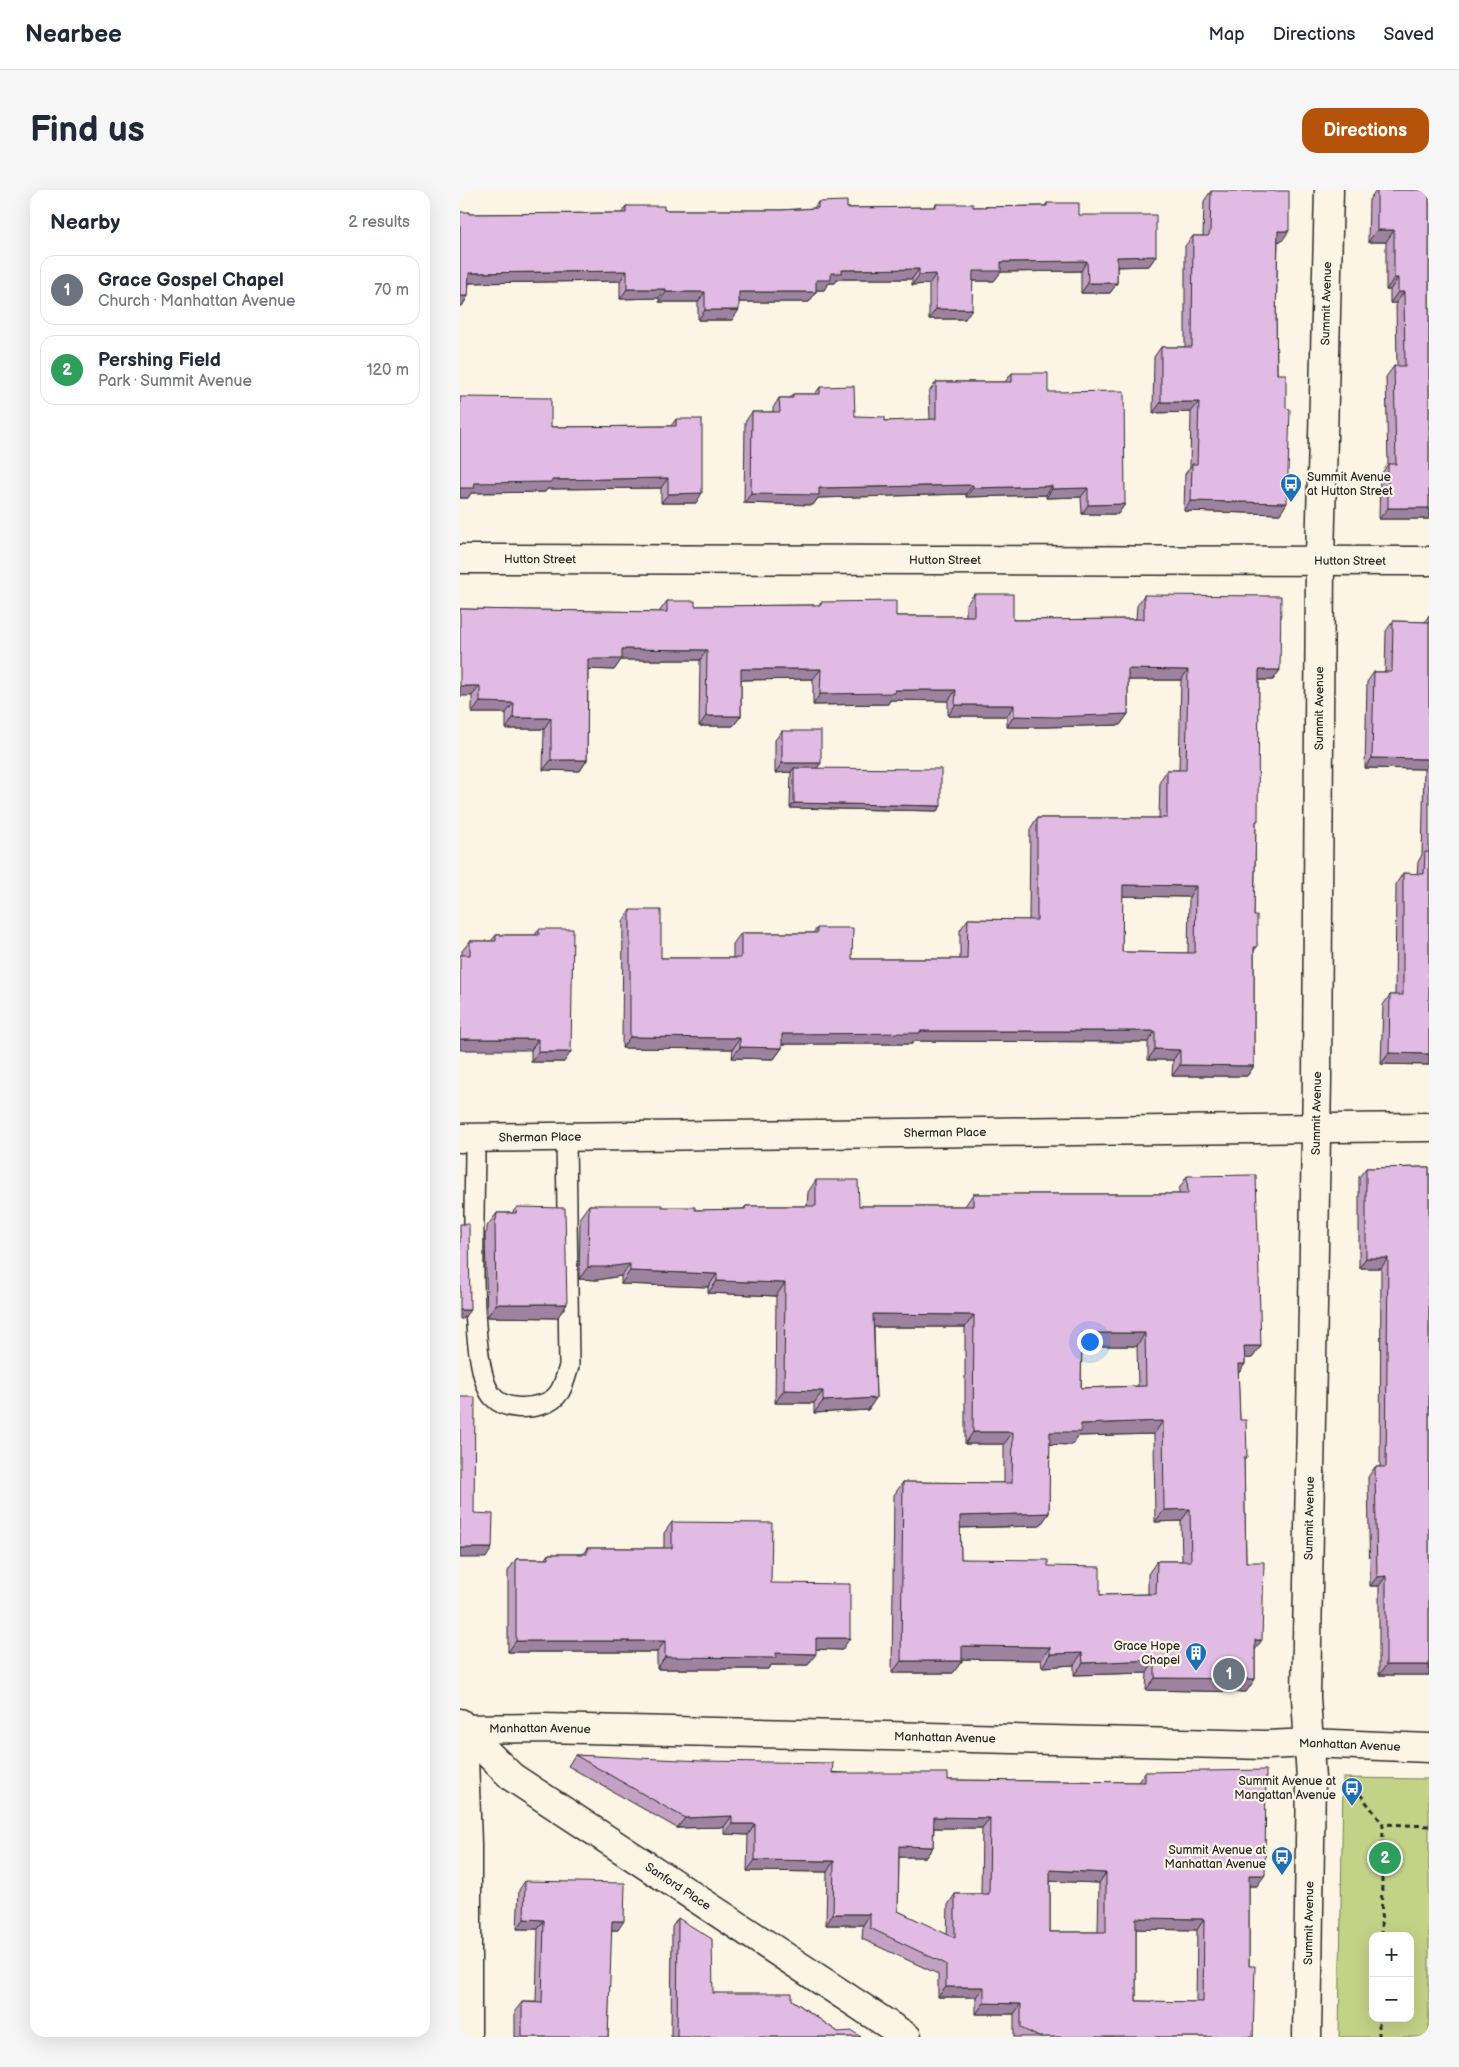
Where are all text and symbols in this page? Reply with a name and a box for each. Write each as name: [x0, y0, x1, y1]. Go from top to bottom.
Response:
text: Nearbee: [25, 20, 122, 49]
text: Map: [1209, 24, 1245, 45]
text: Directions: [1273, 24, 1355, 45]
text: Saved: [1383, 24, 1434, 45]
button: Directions: [1302, 108, 1429, 153]
text: Find us: [30, 109, 145, 152]
text: Nearby: [50, 210, 120, 235]
text: 2 results: [348, 213, 410, 232]
street label: Summit Avenue: [1318, 261, 1335, 345]
text: Grace Gospel Chapel: [98, 269, 284, 292]
text: 1: [64, 281, 70, 300]
text: 70 m: [374, 281, 409, 300]
text: Church · Manhattan Avenue: [98, 292, 296, 311]
text: Pershing Field: [98, 349, 221, 372]
text: 2: [62, 361, 72, 380]
text: 120 m: [366, 361, 409, 380]
text: Park · Summit Avenue: [98, 372, 252, 391]
place label: Summit Avenue at Hutton Street: [1307, 470, 1393, 499]
bus stop icon: Summit Avenue at Hutton Street: [1279, 472, 1303, 503]
street label: Hutton Street: [504, 552, 576, 567]
street label: Hutton Street: [909, 552, 981, 568]
street label: Hutton Street: [1314, 553, 1386, 568]
street label: Summit Avenue: [1311, 666, 1327, 750]
street label: Summit Avenue: [1308, 1071, 1325, 1155]
street label: Sherman Place: [904, 1125, 986, 1140]
street label: Sherman Place: [499, 1129, 581, 1145]
your location: [1077, 1329, 1103, 1355]
street label: Summit Avenue: [1301, 1476, 1317, 1560]
place label: Grace Hope Chapel: [1114, 1639, 1180, 1668]
building icon: Grace Hope Chapel: [1184, 1641, 1208, 1672]
pin: 1: [1213, 1655, 1245, 1693]
street label: Manhattan Avenue: [489, 1720, 591, 1737]
street label: Manhattan Avenue: [894, 1729, 996, 1746]
street label: Manhattan Avenue: [1299, 1735, 1401, 1754]
place label: Summit Avenue at Mangattan Avenue: [1234, 1774, 1336, 1803]
bus stop icon: Summit Avenue at Mangattan Avenue: [1340, 1776, 1364, 1807]
pin: 2: [1369, 1839, 1401, 1877]
place label: Summit Avenue at Manhattan Avenue: [1165, 1843, 1266, 1872]
bus stop icon: Summit Avenue at Manhattan Avenue: [1270, 1845, 1294, 1876]
street label: Sanford Place: [642, 1859, 714, 1913]
street label: Summit Avenue: [1301, 1881, 1317, 1965]
map controls: [1369, 1932, 1414, 2022]
button: +: [1369, 1932, 1414, 1977]
button: −: [1369, 1977, 1414, 2022]

